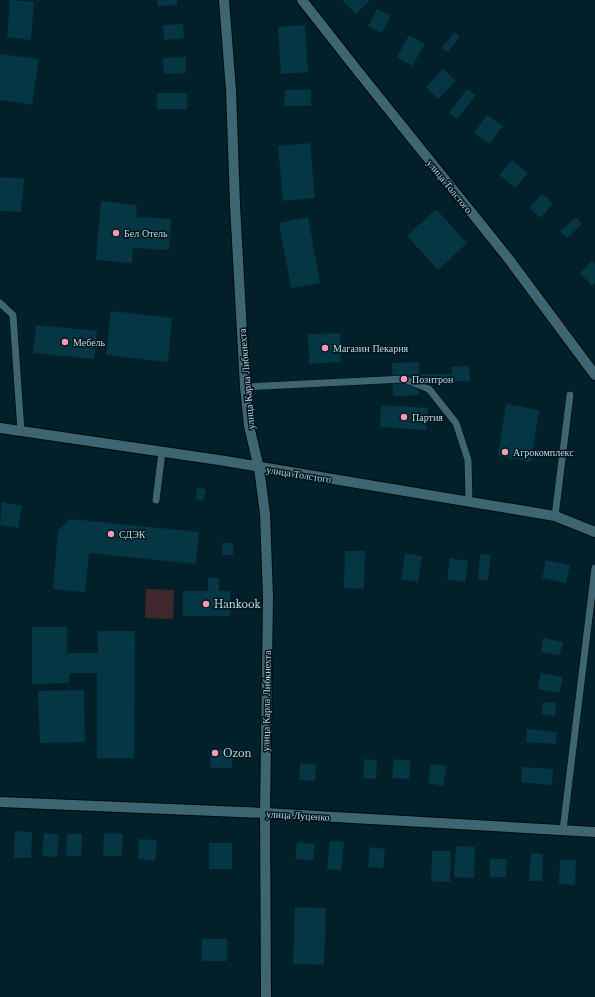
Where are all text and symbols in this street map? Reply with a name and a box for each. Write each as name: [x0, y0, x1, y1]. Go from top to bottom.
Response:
street label: улица Толстого: [424, 157, 475, 216]
place label: Бел Отель: [124, 227, 168, 240]
marker: Бел Отель: [111, 228, 121, 238]
street label: улица Карла Либкнехта: [236, 327, 257, 430]
place label: Мебель: [73, 336, 106, 349]
marker: Мебель: [60, 337, 70, 347]
place label: Магазин Пекарня: [333, 342, 409, 355]
marker: Магазин Пекарня: [320, 343, 330, 353]
place label: Позитрон: [412, 373, 454, 386]
marker: Позитрон: [399, 374, 409, 384]
place label: Партия: [412, 411, 443, 424]
marker: Партия: [399, 412, 409, 422]
place label: Агрокомплекс: [513, 446, 574, 459]
marker: Агрокомплекс: [500, 447, 510, 457]
street label: улица Толстого: [266, 463, 332, 486]
place label: СДЭК: [119, 528, 146, 541]
marker: СДЭК: [106, 529, 116, 539]
place label: Hankook: [214, 598, 262, 611]
marker: Hankook: [201, 599, 211, 609]
street label: улица Карла Либкнехта: [259, 650, 274, 752]
place label: Ozon: [223, 747, 251, 760]
marker: Ozon: [210, 748, 220, 758]
street label: улица Луценко: [266, 807, 330, 824]

